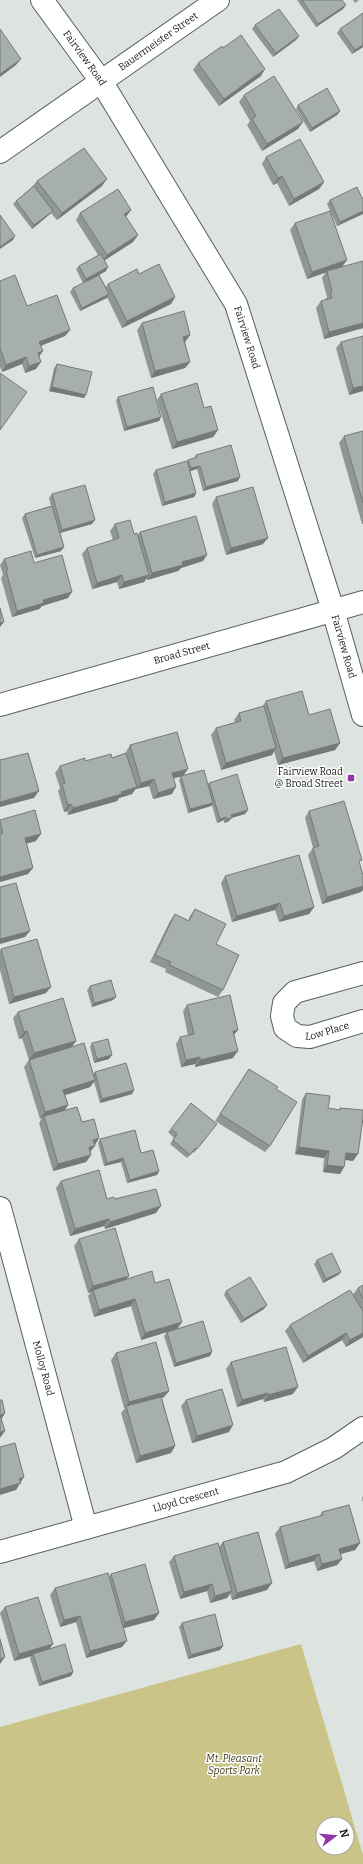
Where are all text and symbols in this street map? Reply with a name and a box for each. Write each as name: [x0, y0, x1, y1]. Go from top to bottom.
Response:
street label: Bauermeister Street: [116, 10, 201, 73]
street label: Fairview Road: [60, 28, 108, 88]
street label: Fairview Road: [231, 305, 262, 370]
street label: Fairview Road: [329, 614, 358, 680]
street label: Broad Street: [152, 640, 212, 667]
place label: Fairview Road @ Broad Street: [274, 766, 343, 790]
marker: Fairview Road @ Broad Street: [346, 773, 356, 783]
street label: Low Place: [305, 1020, 351, 1043]
street label: Molloy Road: [30, 1339, 56, 1397]
street label: Lloyd Crescent: [151, 1485, 221, 1515]
park label: Mt. Pleasant Sports Park: [206, 1753, 262, 1777]
north arrow: [315, 1816, 355, 1856]
text: N: [337, 1828, 352, 1840]

